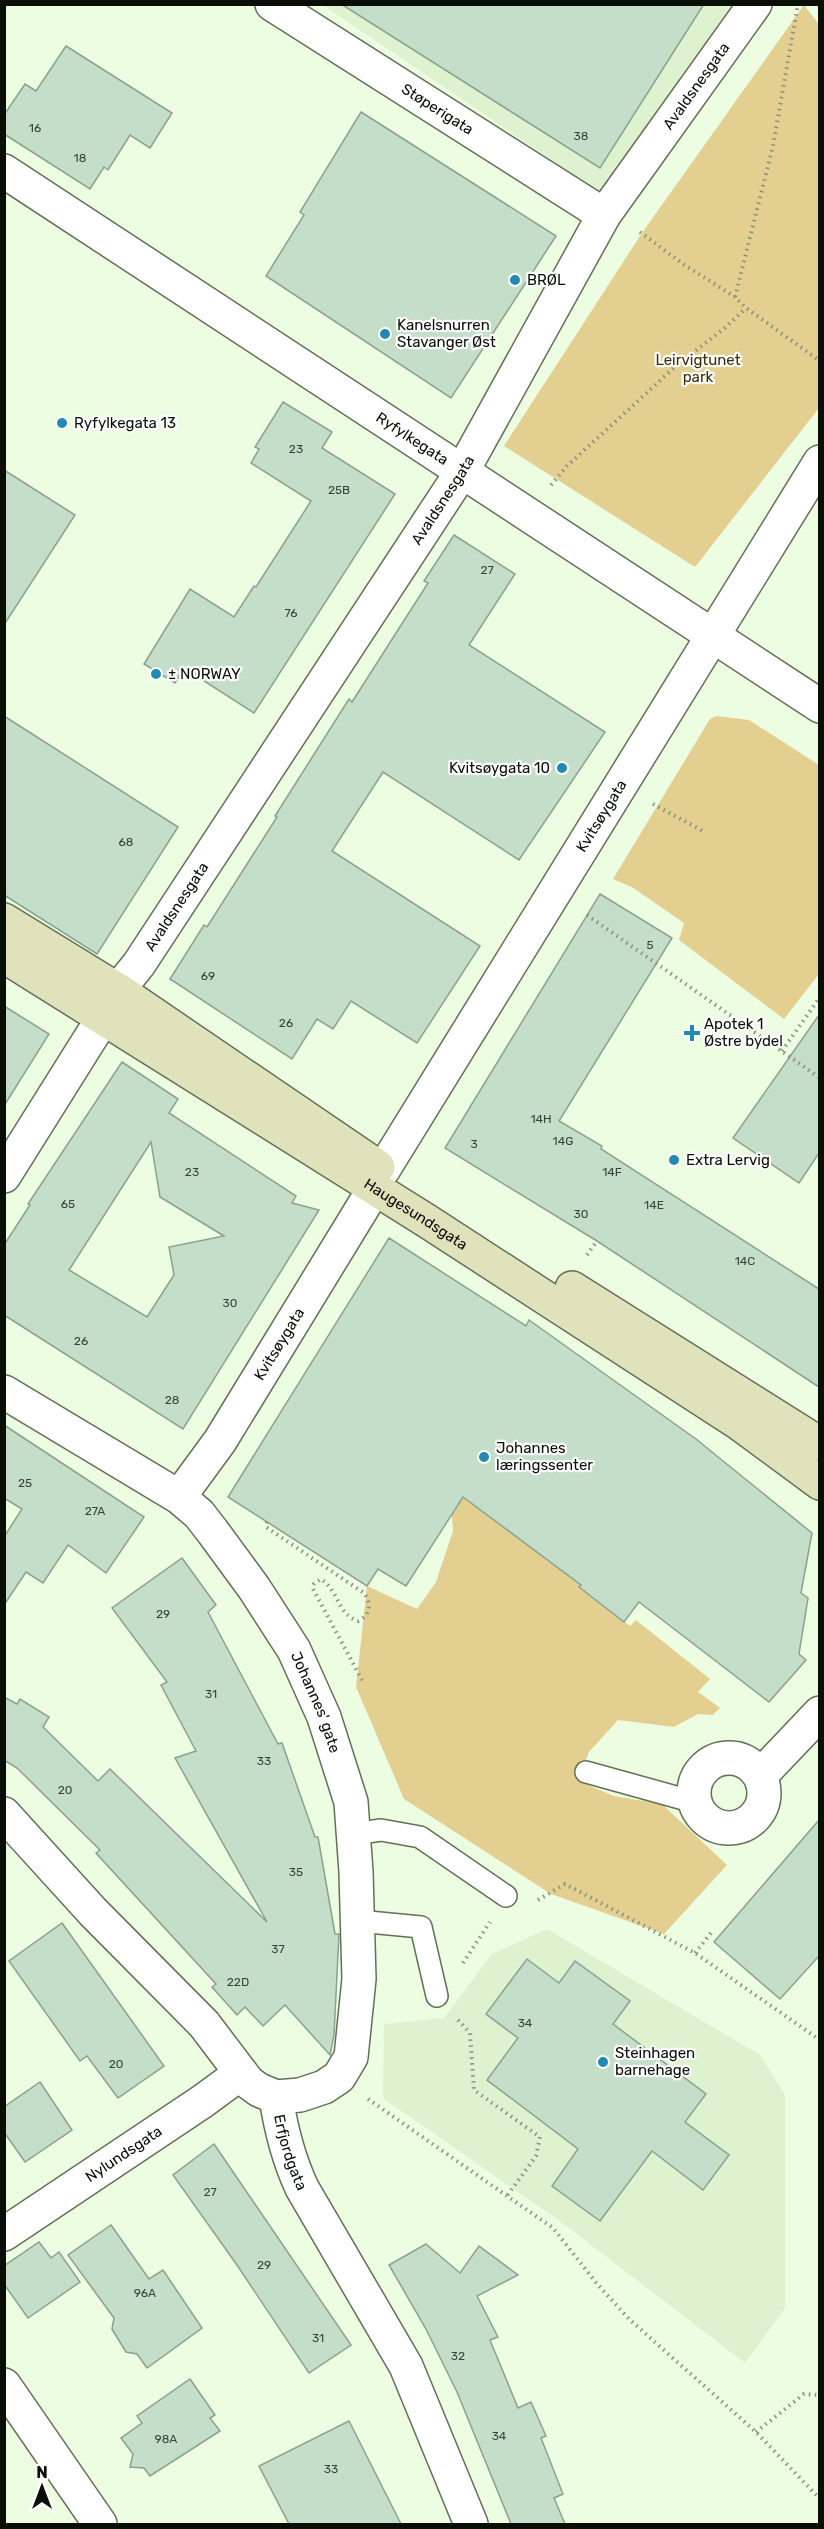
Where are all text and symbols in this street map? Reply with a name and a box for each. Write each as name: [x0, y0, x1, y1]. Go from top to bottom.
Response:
street label: Avaldsnesgata: [659, 39, 733, 133]
street label: Støperigata: [398, 80, 477, 139]
house number: 16: [29, 121, 41, 135]
house number: 38: [574, 129, 588, 143]
house number: 18: [74, 151, 86, 165]
place label: BRØL: [527, 271, 566, 289]
marker: BRØL: [508, 273, 522, 287]
place label: Kanelsnurren Stavanger Øst: [397, 316, 496, 351]
marker: Kanelsnurren Stavanger Øst: [378, 327, 392, 341]
park label: Leirvigtunet park: [655, 351, 741, 386]
street label: Ryfylkegata: [372, 408, 452, 469]
place label: Ryfylkegata 13: [74, 414, 176, 432]
marker: Ryfylkegata 13: [55, 416, 69, 430]
house number: 23: [289, 442, 303, 456]
street label: Avaldsnesgata: [407, 452, 478, 548]
house number: 25B: [328, 483, 350, 497]
house number: 27: [480, 563, 494, 577]
house number: 76: [284, 606, 298, 620]
place label: ± NORWAY: [168, 665, 241, 683]
marker: ± NORWAY: [149, 667, 163, 681]
place label: Kvitsøygata 10: [449, 759, 550, 777]
marker: Kvitsøygata 10: [555, 761, 569, 775]
street label: Kvitsøygata: [572, 777, 631, 855]
house number: 68: [119, 835, 133, 849]
street label: Avaldsnesgata: [141, 859, 212, 955]
house number: 5: [646, 938, 654, 952]
house number: 69: [201, 969, 215, 983]
place label: Apotek 1 Østre bydel: [704, 1015, 783, 1050]
house number: 26: [279, 1016, 293, 1030]
marker: Apotek 1 Østre bydel: [685, 1026, 699, 1040]
house number: 14H: [530, 1112, 552, 1126]
house number: 14G: [553, 1134, 573, 1148]
house number: 3: [470, 1137, 478, 1151]
place label: Extra Lervig: [686, 1151, 770, 1169]
marker: Extra Lervig: [667, 1153, 681, 1167]
house number: 23: [185, 1165, 199, 1179]
house number: 14F: [602, 1165, 622, 1179]
street label: Haugesundsgata: [361, 1175, 471, 1254]
house number: 65: [61, 1197, 75, 1211]
house number: 14E: [644, 1198, 664, 1212]
house number: 30: [574, 1207, 588, 1221]
house number: 14C: [735, 1254, 755, 1268]
house number: 30: [223, 1296, 237, 1310]
street label: Kvitsøygata: [250, 1305, 308, 1384]
house number: 26: [74, 1334, 88, 1348]
house number: 28: [165, 1393, 179, 1407]
place label: Johannes læringssenter: [496, 1439, 593, 1474]
marker: Johannes læringssenter: [477, 1450, 491, 1464]
house number: 25: [18, 1476, 32, 1490]
house number: 27A: [85, 1504, 105, 1518]
house number: 29: [156, 1607, 170, 1621]
street label: Johannes' gate: [287, 1649, 344, 1755]
house number: 31: [205, 1687, 217, 1701]
house number: 33: [257, 1754, 271, 1768]
house number: 20: [58, 1783, 72, 1797]
house number: 35: [289, 1865, 303, 1879]
house number: 37: [271, 1942, 285, 1956]
house number: 22D: [227, 1975, 249, 1989]
house number: 34: [518, 2016, 533, 2030]
place label: Steinhagen barnehage: [615, 2044, 695, 2079]
marker: Steinhagen barnehage: [596, 2055, 610, 2069]
house number: 20: [109, 2057, 123, 2071]
street label: Erfjordgata: [270, 2113, 311, 2193]
street label: Nylundsgata: [82, 2122, 165, 2186]
house number: 27: [203, 2185, 217, 2199]
house number: 29: [257, 2258, 271, 2272]
house number: 96A: [134, 2286, 156, 2300]
house number: 31: [312, 2331, 324, 2345]
house number: 32: [451, 2349, 465, 2363]
house number: 34: [492, 2429, 507, 2443]
house number: 98A: [155, 2432, 177, 2446]
north arrow: [12, 2457, 72, 2517]
house number: 33: [324, 2462, 338, 2476]
text: N: [36, 2463, 48, 2482]

